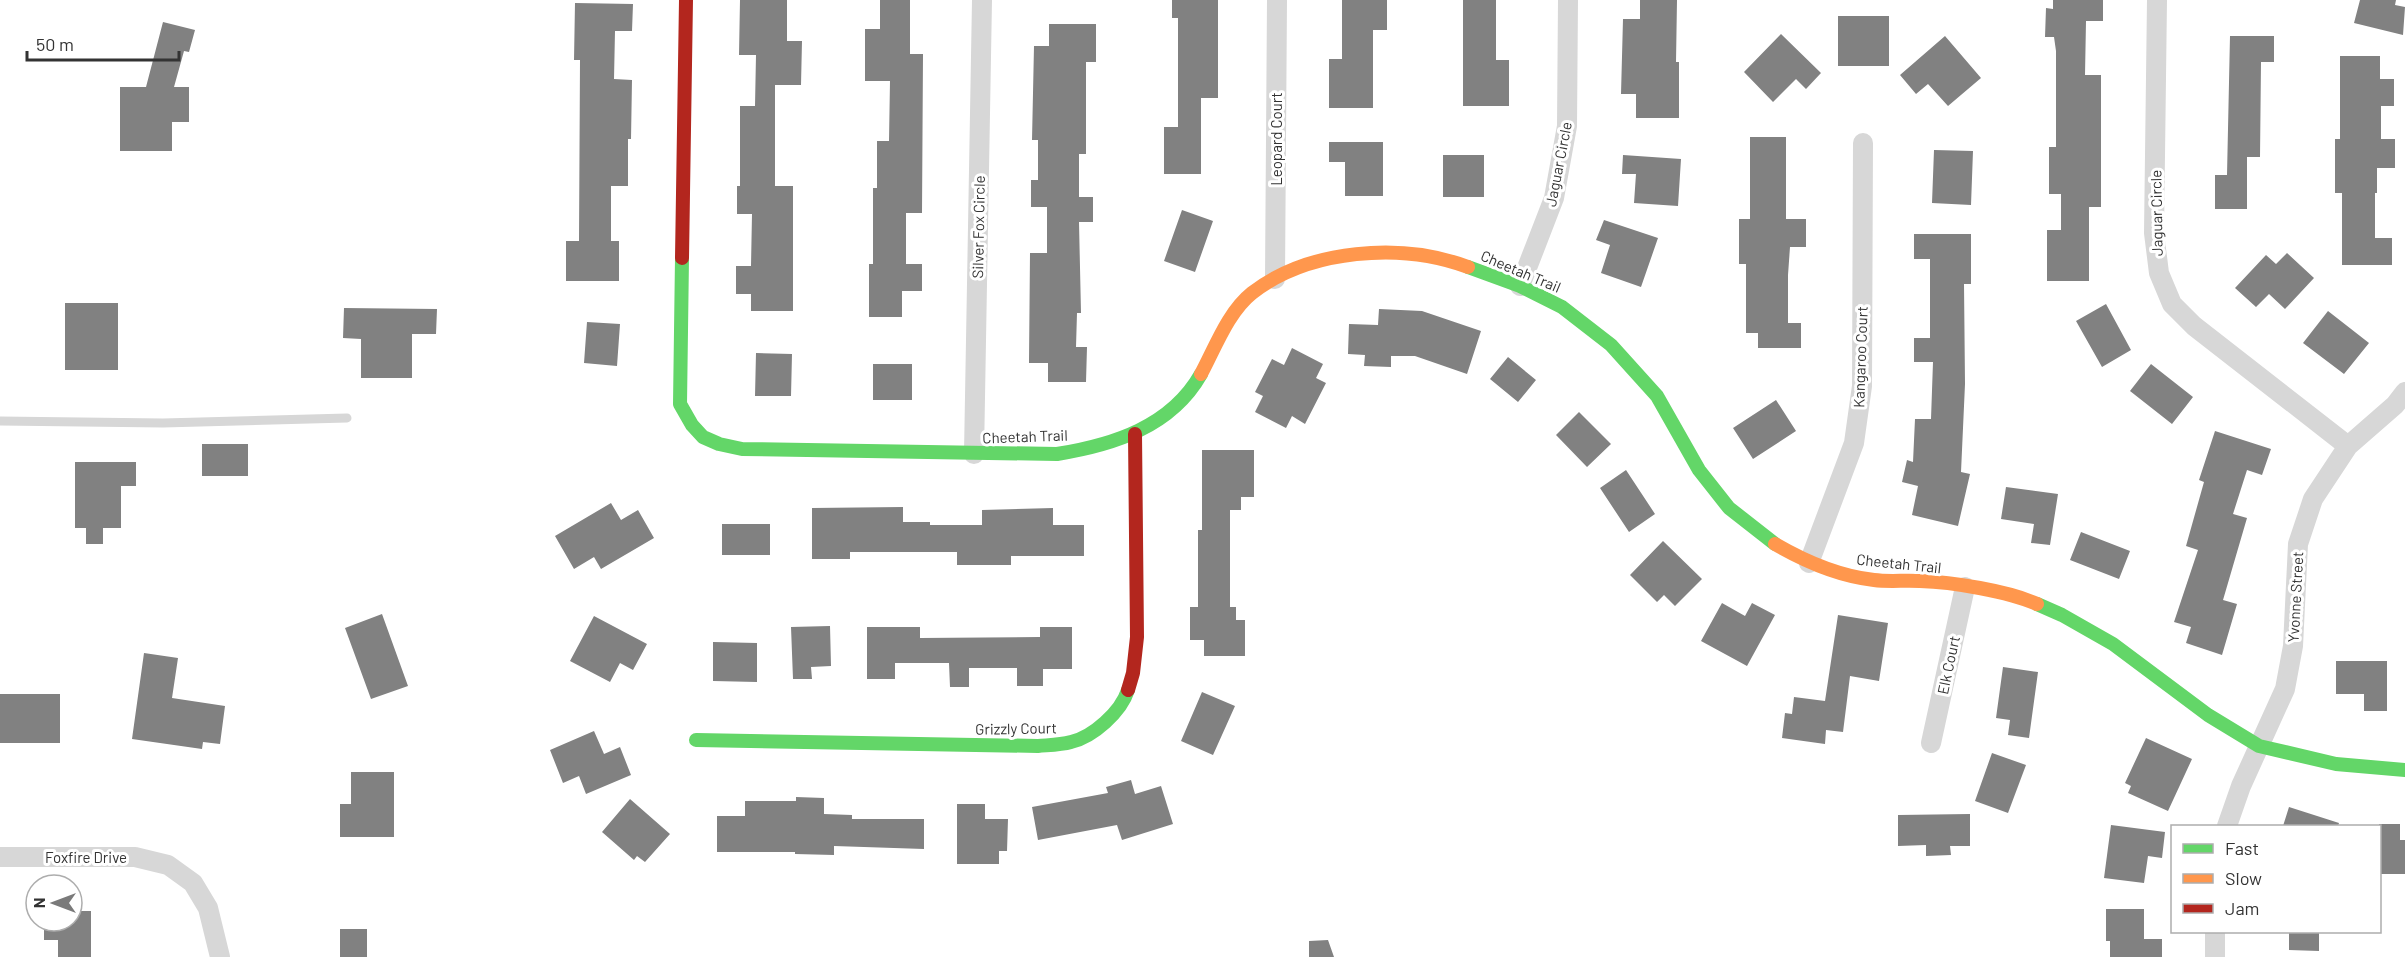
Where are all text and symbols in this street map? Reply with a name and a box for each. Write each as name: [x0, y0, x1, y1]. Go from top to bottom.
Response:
scale bar: [27, 24, 178, 62]
text: 50 m: [36, 33, 74, 55]
street label: Leopard Court: [1267, 92, 1285, 186]
street label: Jaguar Circle: [1541, 120, 1575, 208]
street label: Jaguar Circle: [2146, 170, 2166, 256]
street label: Silver Fox Circle: [968, 175, 988, 279]
street label: Cheetah Trail: [1478, 246, 1564, 296]
street label: Kangaroo Court: [1849, 306, 1871, 408]
street label: Cheetah Trail: [982, 426, 1068, 446]
street label: Cheetah Trail: [1856, 550, 1942, 576]
street label: Yvonne Street: [2284, 551, 2306, 643]
street label: Elk Court: [1933, 634, 1963, 696]
street label: Grizzly Court: [975, 718, 1057, 738]
legend: [2171, 825, 2381, 933]
text: Fast: [2225, 837, 2259, 859]
street label: Foxfire Drive: [45, 848, 127, 866]
text: Slow: [2225, 867, 2262, 889]
north arrow: [24, 873, 84, 933]
text: Jam: [2225, 897, 2259, 919]
text: N: [29, 898, 48, 908]

